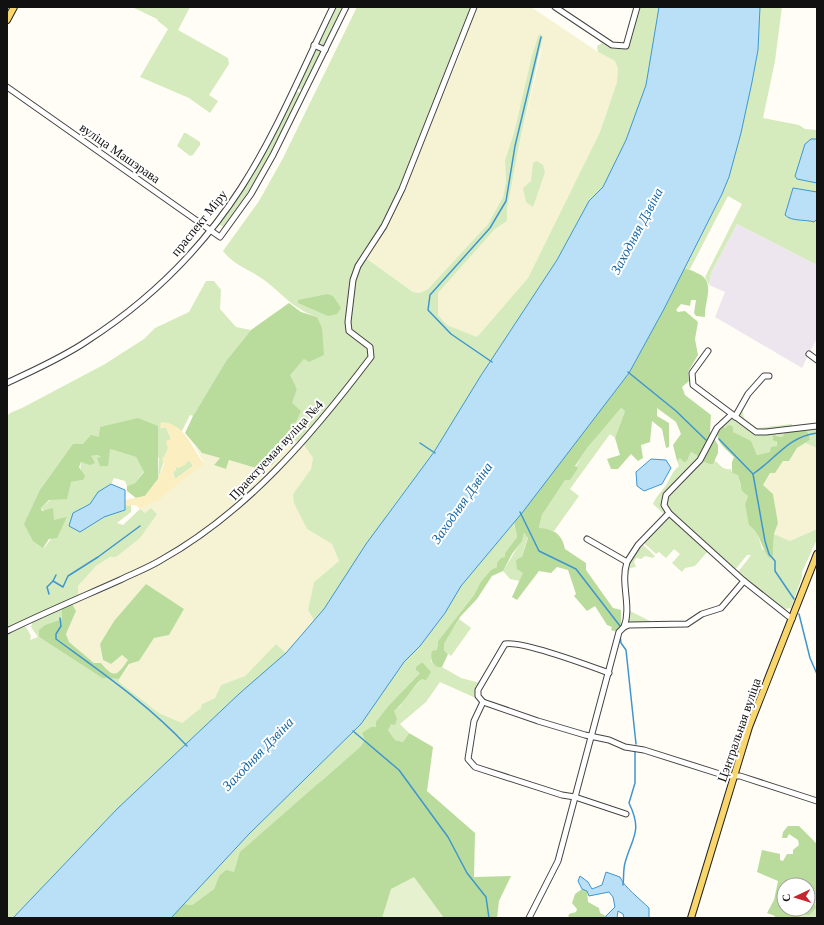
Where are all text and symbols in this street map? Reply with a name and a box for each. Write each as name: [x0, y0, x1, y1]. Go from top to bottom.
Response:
street label: вуліца Машэрава: [77, 120, 163, 186]
water label: Заходняя Дзвіна: [608, 185, 666, 277]
street label: праспект Міру: [168, 187, 231, 259]
street label: Праектуемая вуліца №4: [226, 397, 326, 503]
water label: Заходняя Дзвіна: [428, 460, 496, 546]
street label: Цэнтральная вуліца: [714, 676, 764, 784]
water label: Заходняя Дзвіна: [219, 714, 297, 794]
north arrow: [776, 877, 816, 917]
text: С: [780, 893, 792, 902]

